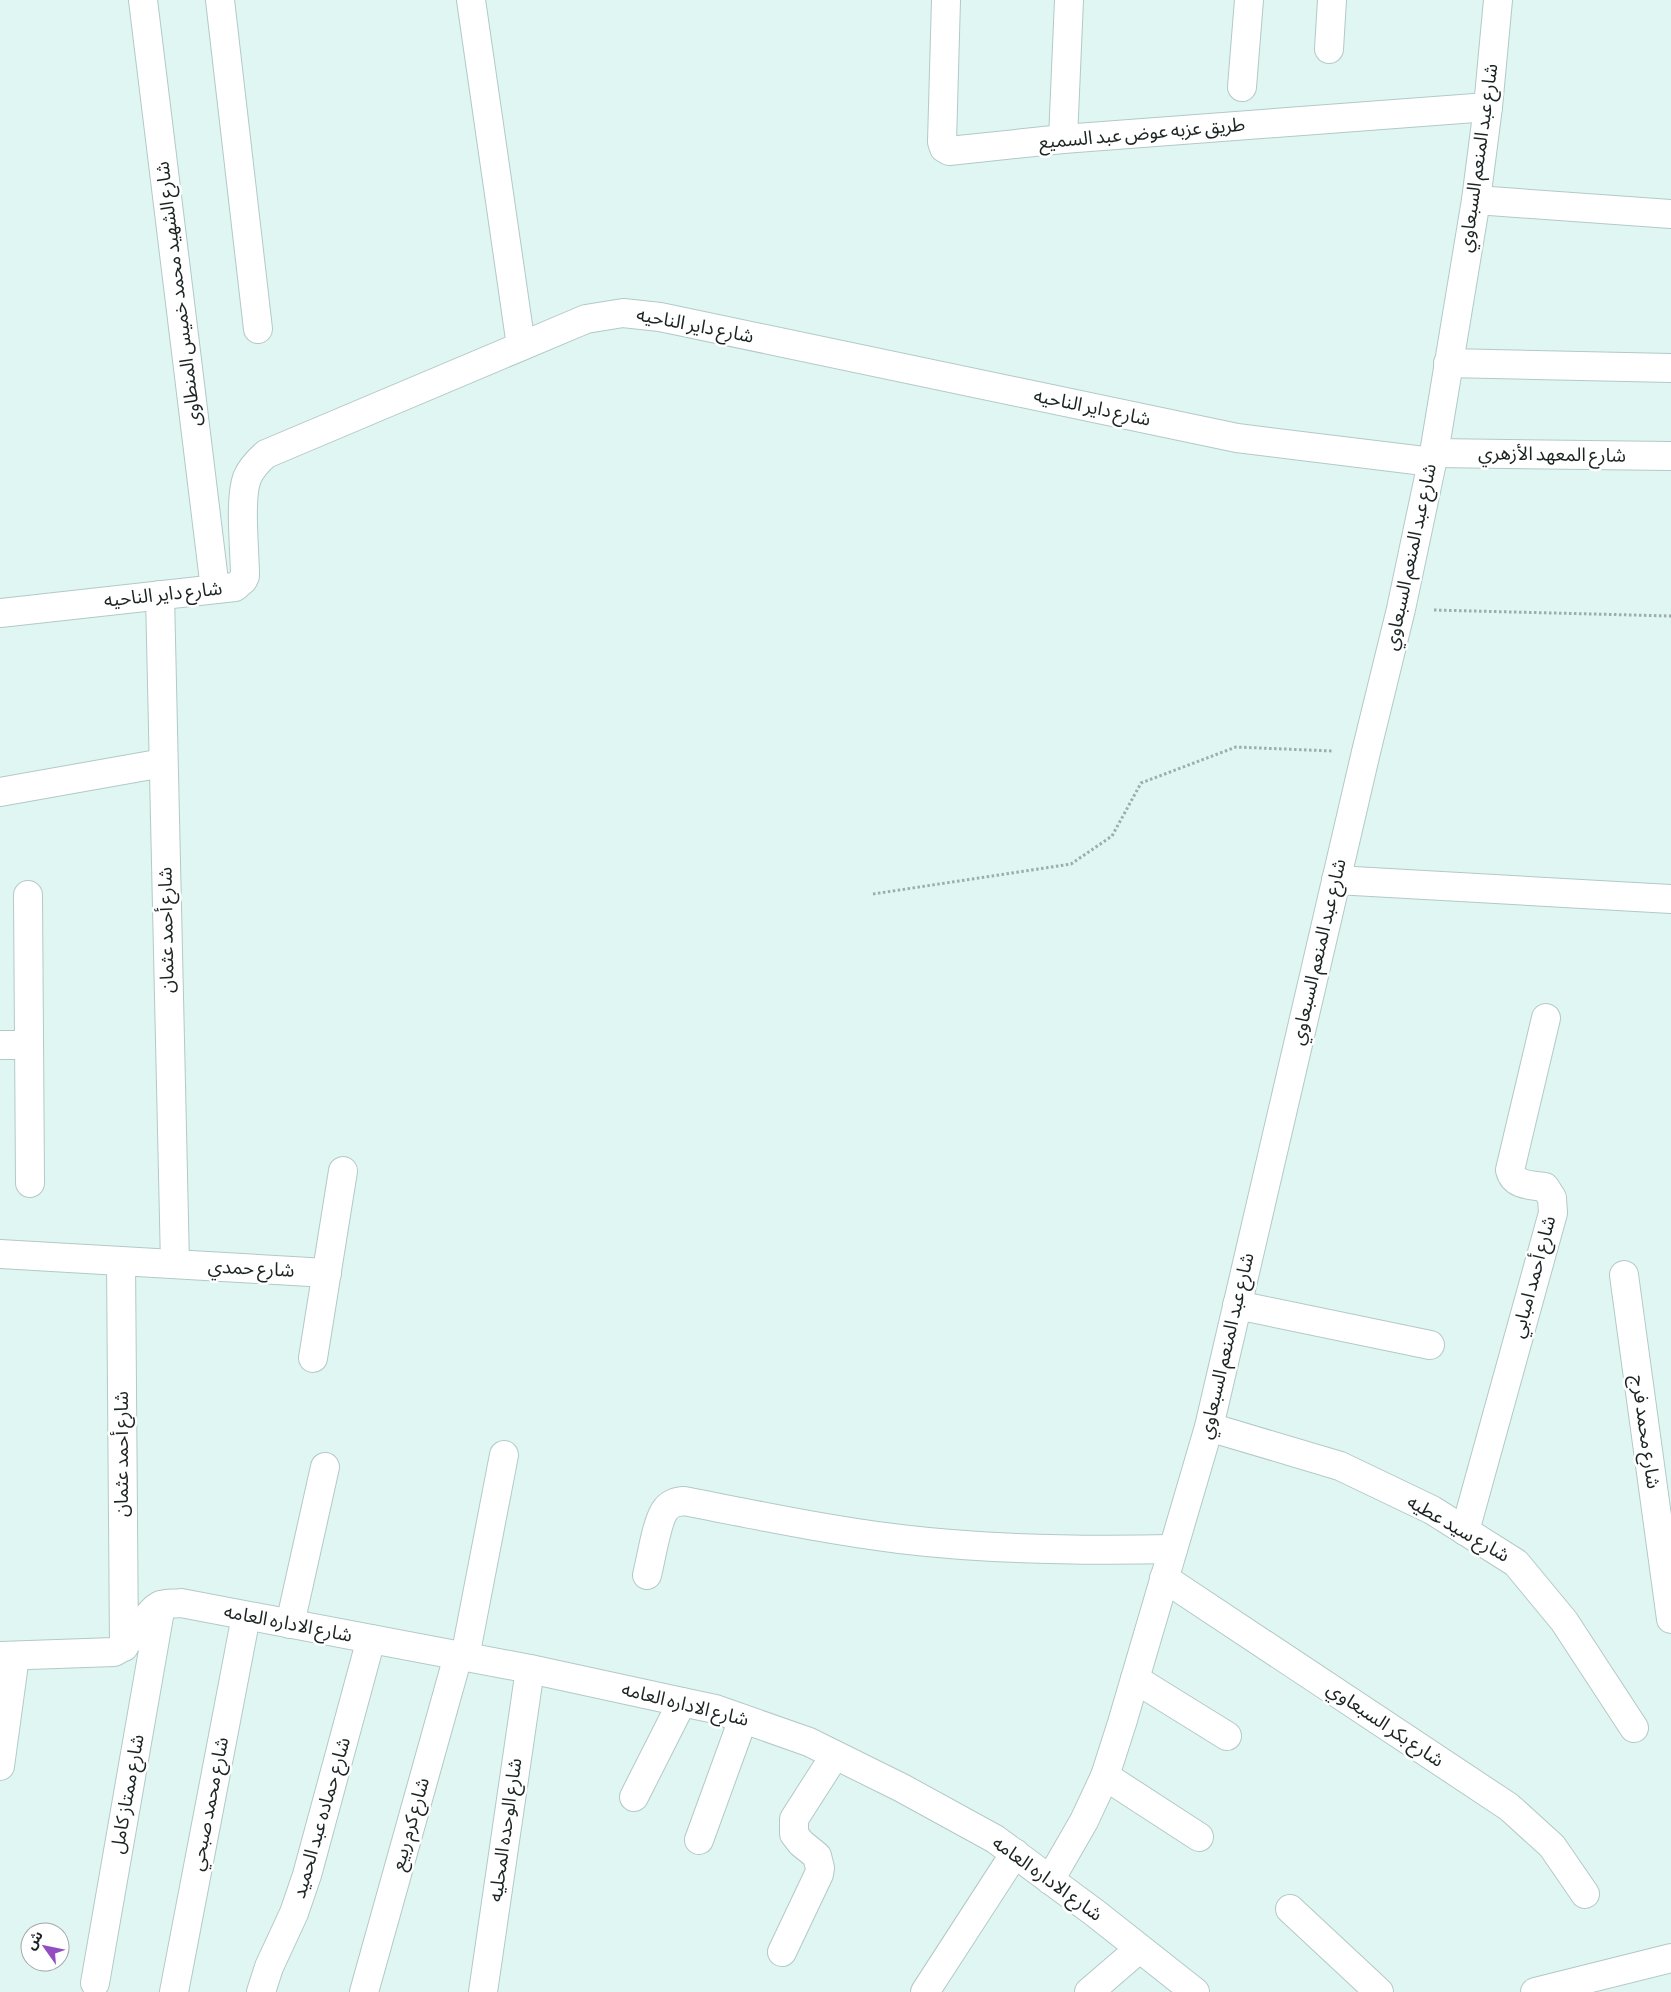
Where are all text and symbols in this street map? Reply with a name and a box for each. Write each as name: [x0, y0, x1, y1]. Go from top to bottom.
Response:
street label: شارع عبد المنعم السبعاوي: [1454, 62, 1506, 254]
street label: طريق عزبه عوض عبد السميع: [1038, 114, 1246, 156]
street label: شارع الشهيد محمد خميس المنطاوى: [151, 160, 208, 428]
street label: شارع داير الناحيه: [634, 303, 756, 350]
street label: شارع داير الناحيه: [1031, 384, 1153, 433]
street label: شارع المعهد الأزهري: [1478, 442, 1626, 470]
street label: شارع عبد المنعم السبعاوي: [1380, 462, 1444, 653]
street label: شارع داير الناحيه: [103, 577, 223, 614]
street label: شارع عبد المنعم السبعاوي: [1286, 857, 1354, 1048]
street label: شارع أحمد عثمان: [154, 867, 181, 993]
street label: شارع أحمد امبابي: [1506, 1213, 1564, 1341]
street label: شارع عبد المنعم السبعاوي: [1194, 1251, 1262, 1442]
street label: شارع حمدي: [207, 1255, 295, 1285]
street label: شارع محمد فرج: [1625, 1374, 1664, 1490]
street label: شارع أحمد عثمان: [110, 1391, 135, 1517]
street label: شارع سيد عطيه: [1402, 1490, 1513, 1568]
street label: شارع الاداره العامه: [222, 1600, 354, 1649]
street label: شارع بكر السبعاوي: [1321, 1677, 1448, 1775]
street label: شارع الاداره العامه: [619, 1678, 751, 1733]
street label: شارع ممتاز كامل: [106, 1733, 151, 1856]
street label: شارع محمد صبحي: [186, 1735, 237, 1873]
street label: شارع حماده عبد الحميد: [288, 1735, 357, 1901]
street label: شارع الوحده المحليه: [485, 1757, 528, 1904]
street label: شارع كرم ربيع: [387, 1775, 437, 1874]
street label: شارع الاداره العامه: [987, 1831, 1106, 1927]
north arrow: [20, 1922, 70, 1972]
text: ش: [22, 1928, 47, 1953]

